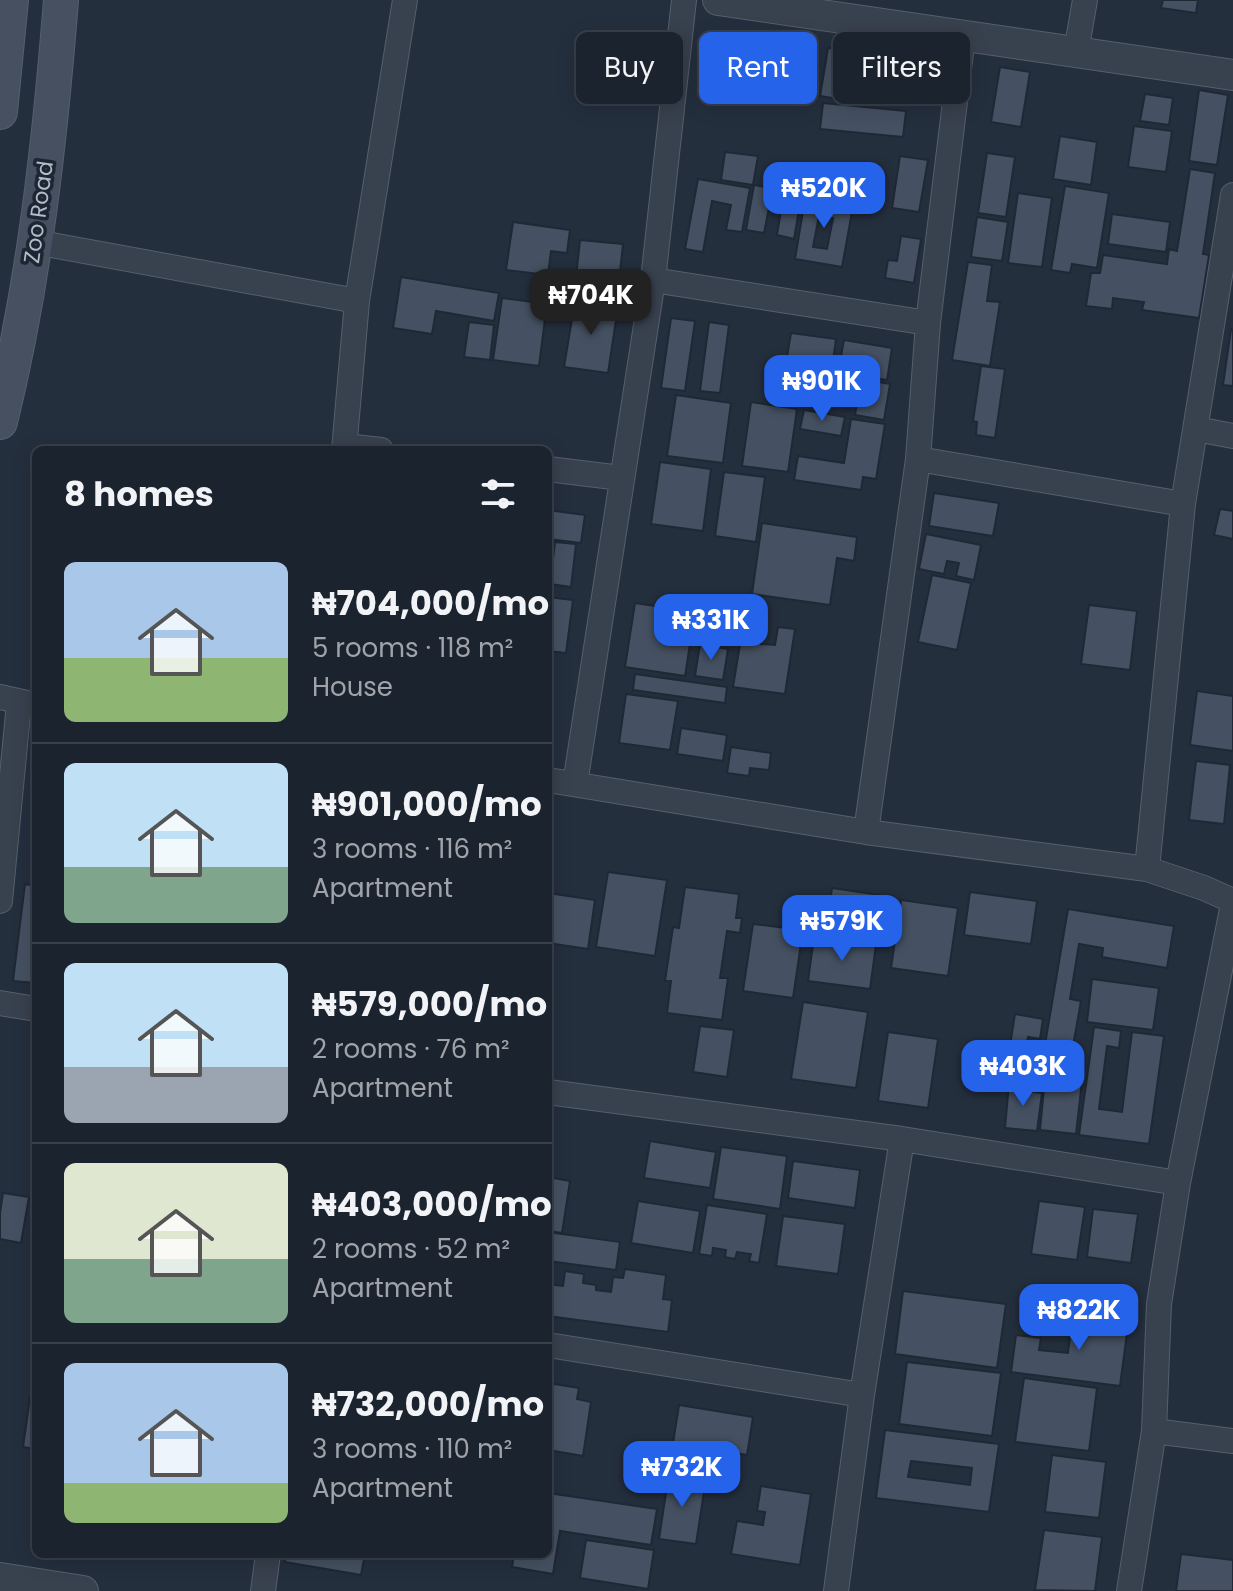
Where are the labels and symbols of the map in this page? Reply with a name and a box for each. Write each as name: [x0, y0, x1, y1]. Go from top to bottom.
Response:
street label: Zoo Road: [16, 159, 61, 265]
pin: ₦520K: [768, 162, 880, 230]
pin: ₦704K: [535, 269, 647, 337]
pin: ₦901K: [766, 355, 878, 423]
pin: ₦331K: [655, 594, 767, 662]
pin: ₦579K: [786, 895, 898, 963]
pin: ₦403K: [967, 1040, 1079, 1108]
pin: ₦822K: [1023, 1284, 1135, 1352]
pin: ₦732K: [626, 1441, 738, 1509]

